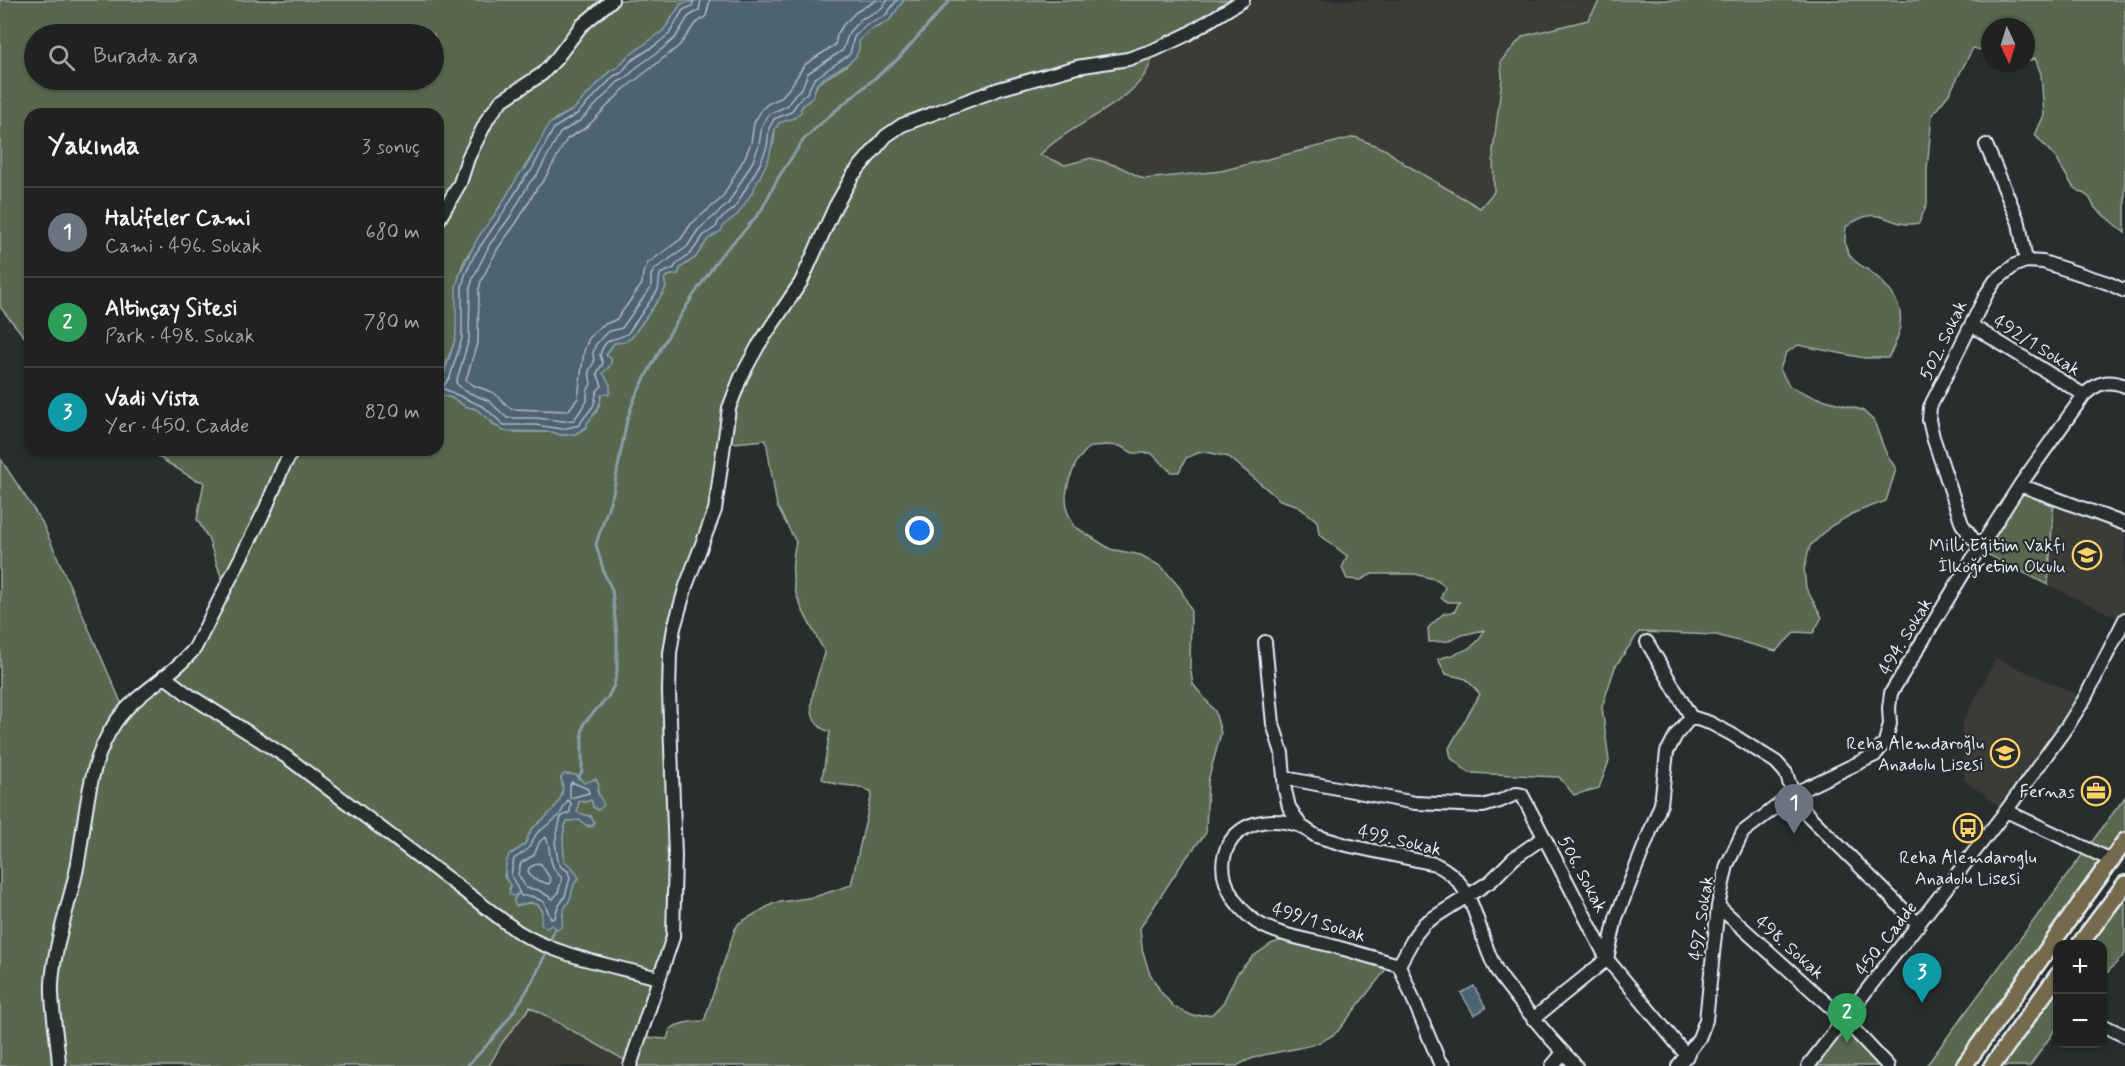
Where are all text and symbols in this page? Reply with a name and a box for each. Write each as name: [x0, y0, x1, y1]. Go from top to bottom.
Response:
north arrow: [1981, 18, 2035, 72]
search box: [24, 24, 444, 90]
icon: search: [45, 41, 78, 74]
text: Burada ara: [93, 43, 198, 71]
text: Yakında: [48, 130, 140, 164]
text: 3 sonuç: [362, 134, 420, 161]
text: Halifeler Cami: [105, 205, 251, 233]
text: 1: [63, 219, 72, 246]
text: 680 m: [365, 219, 420, 246]
text: Cami · 496. Sokak: [105, 233, 262, 260]
text: Altinçay Sitesi: [105, 295, 238, 323]
street label: 502. Sokak: [1914, 296, 1974, 384]
text: 2: [63, 309, 72, 336]
text: 780 m: [364, 309, 420, 336]
street label: 492/1 Sokak: [1988, 310, 2085, 382]
text: Park · 498. Sokak: [105, 323, 255, 350]
text: Vadi Vista: [105, 385, 200, 413]
text: 3: [63, 399, 72, 426]
text: 820 m: [365, 399, 420, 426]
text: Yer · 450. Cadde: [105, 413, 249, 440]
your location: [905, 516, 934, 545]
place label: Milli Eğitim Vakfı İlköğretim Okulu: [1929, 534, 2066, 579]
school or university icon: Milli Eğitim Vakfı İlköğretim Okulu: [2071, 539, 2103, 571]
street label: 494. Sokak: [1873, 593, 1938, 680]
place label: Reha Alemdaroğlu Anadolu Lisesi: [1846, 732, 1984, 777]
school or university icon: Reha Alemdaroğlu Anadolu Lisesi: [1989, 737, 2021, 769]
office icon: Fernas: [2080, 775, 2112, 807]
place label: Fernas: [2020, 780, 2075, 804]
pin: 1: [1774, 784, 1814, 834]
bus stop icon: Reha Alemdaroglu Anadolu Lisesi: [1952, 812, 1984, 844]
street label: 499. Sokak: [1356, 820, 1444, 862]
street label: 506. Sokak: [1552, 832, 1612, 917]
place label: Reha Alemdaroglu Anadolu Lisesi: [1899, 846, 2037, 891]
street label: 497. Sokak: [1684, 874, 1720, 962]
street label: 499/1 Sokak: [1269, 897, 1369, 949]
street label: 450. Cadde: [1850, 897, 1923, 981]
street label: 498. Sokak: [1750, 910, 1829, 985]
map controls: [2053, 940, 2107, 1048]
button: +: [2053, 940, 2107, 994]
pin: 3: [1902, 954, 1942, 1003]
pin: 2: [1828, 994, 1866, 1043]
button: −: [2053, 994, 2107, 1048]

